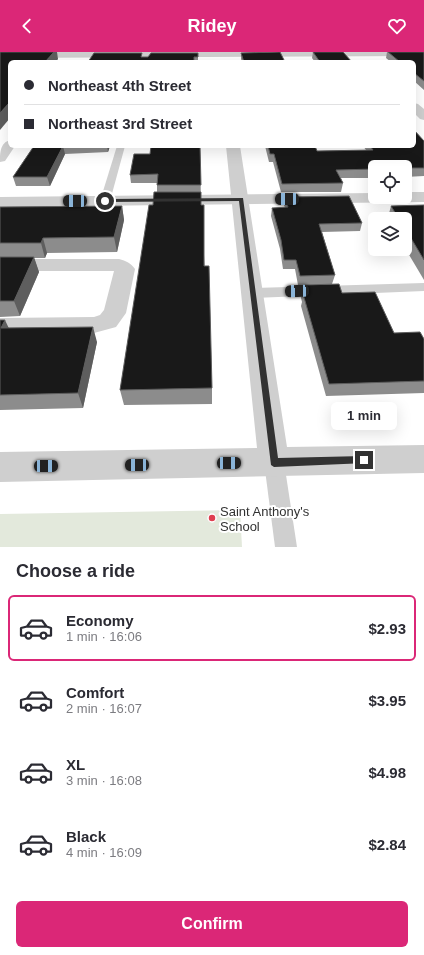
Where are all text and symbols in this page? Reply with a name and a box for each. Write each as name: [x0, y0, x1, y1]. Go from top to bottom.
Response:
icon: back: [16, 15, 38, 37]
icon: heart: [386, 15, 408, 37]
text: Ridey: [187, 16, 237, 36]
text: Northeast 4th Street: [48, 77, 191, 94]
text: Northeast 3rd Street: [48, 115, 192, 132]
map controls: [368, 160, 412, 256]
button: locate: [368, 160, 412, 204]
route start: [96, 192, 114, 210]
car: [275, 193, 299, 205]
car: [63, 195, 87, 207]
button: layers: [368, 212, 412, 256]
car: [285, 285, 309, 297]
callout: 1 min: [331, 402, 397, 430]
text: 1 min: [347, 408, 381, 423]
route end: [355, 451, 373, 469]
car: [217, 457, 241, 469]
car: [125, 459, 149, 471]
car: [34, 460, 58, 472]
place label: Saint Anthony's School: [220, 504, 310, 534]
marker: Saint Anthony's School: [207, 513, 217, 523]
text: Choose a ride: [16, 561, 135, 581]
icon: car: [18, 610, 54, 646]
text: Economy: [66, 612, 134, 629]
text: $2.93: [368, 620, 406, 637]
text: 1 min · 16:06: [66, 629, 142, 644]
icon: car: [18, 682, 54, 718]
text: Comfort: [66, 684, 124, 701]
text: $3.95: [368, 692, 406, 709]
text: 2 min · 16:07: [66, 701, 142, 716]
icon: car: [18, 754, 54, 790]
text: XL: [66, 756, 85, 773]
text: $4.98: [368, 764, 406, 781]
text: 3 min · 16:08: [66, 773, 142, 788]
icon: car: [18, 826, 54, 862]
text: Black: [66, 828, 106, 845]
text: $2.84: [368, 836, 406, 853]
text: 4 min · 16:09: [66, 845, 142, 860]
button: Confirm: [16, 901, 408, 947]

